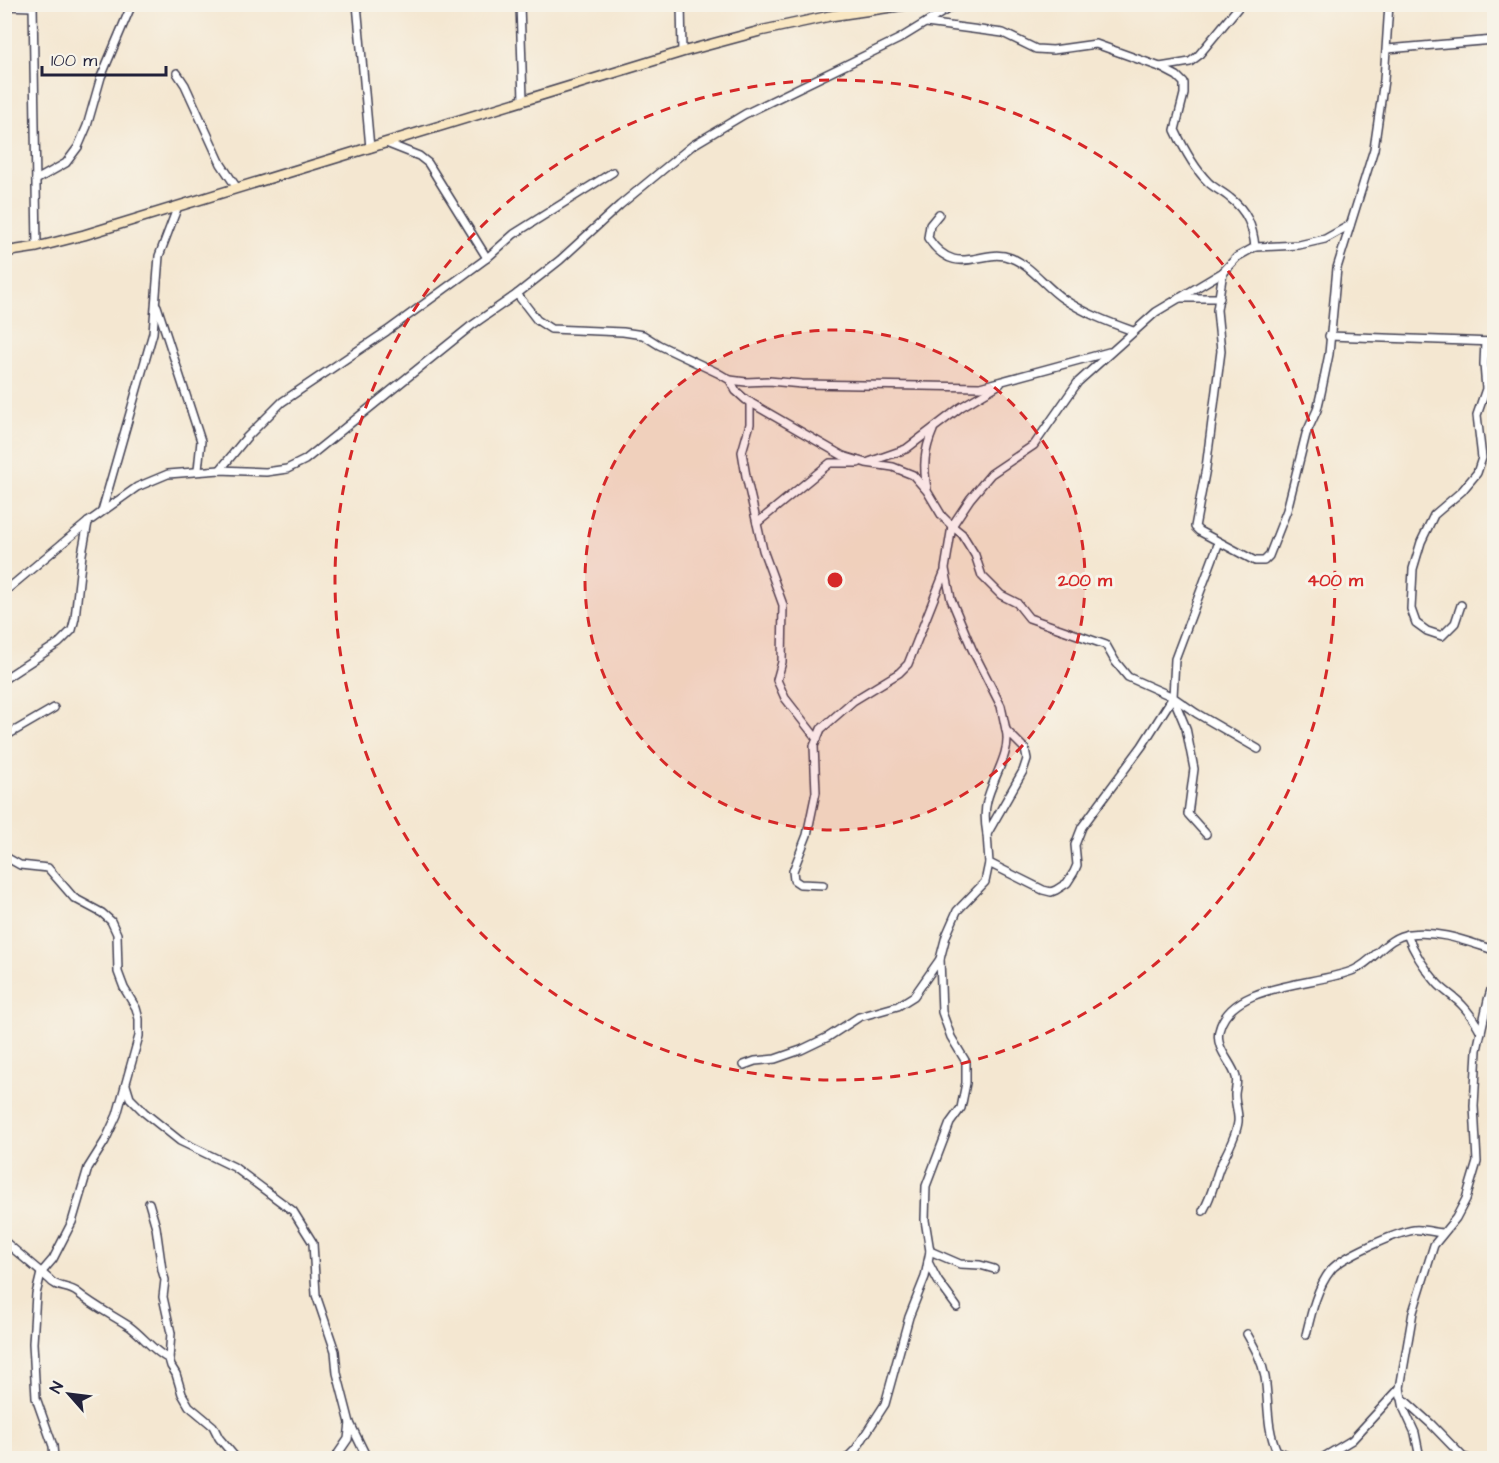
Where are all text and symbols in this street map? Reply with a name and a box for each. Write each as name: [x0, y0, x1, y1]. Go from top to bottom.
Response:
scale bar: [42, 39, 166, 77]
text: 100 m: [51, 48, 97, 73]
text: 200 m: [1057, 568, 1113, 593]
text: 400 m: [1307, 568, 1364, 593]
centre of rings: [825, 570, 845, 590]
north arrow: [39, 1364, 99, 1424]
text: N: [45, 1378, 69, 1397]

